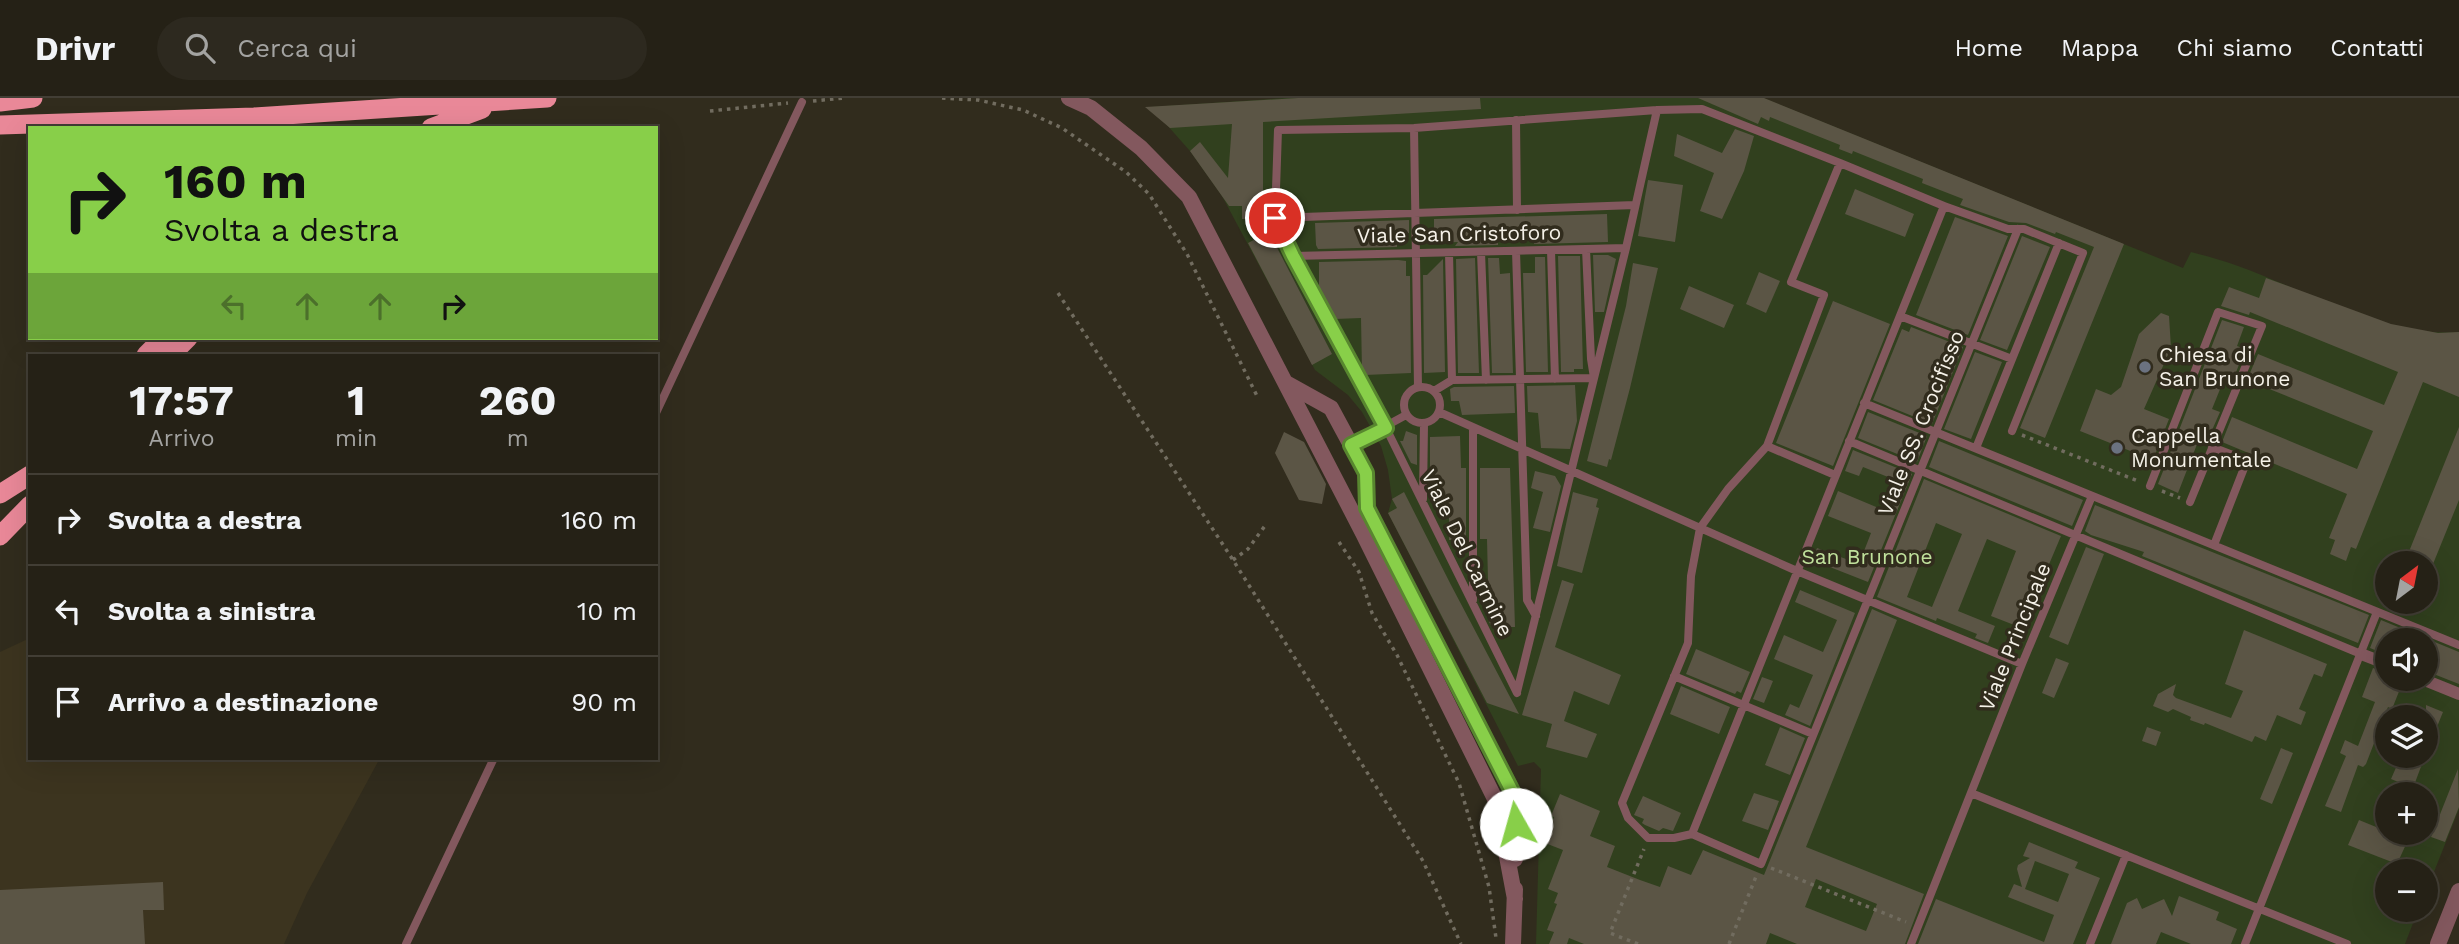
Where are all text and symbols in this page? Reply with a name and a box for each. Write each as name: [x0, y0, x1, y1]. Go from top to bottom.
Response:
search box: [157, 17, 647, 80]
text: Drivr: [35, 29, 115, 68]
icon: search: [181, 29, 219, 67]
text: Cerca qui: [237, 33, 357, 63]
text: Home: [1954, 34, 2023, 62]
text: Mappa: [2061, 34, 2139, 62]
text: Chi siamo: [2177, 34, 2292, 62]
text: Contatti: [2330, 34, 2424, 62]
text: 160 m: [164, 152, 307, 210]
icon: right: [49, 154, 140, 245]
pin: [1245, 188, 1305, 248]
icon: arrive: [1256, 199, 1294, 237]
text: Svolta a destra: [164, 211, 399, 249]
street label: Viale San Cristoforo: [1357, 219, 1561, 248]
icon: left: [215, 287, 253, 325]
icon: ahead: [288, 287, 326, 325]
icon: ahead: [361, 287, 399, 325]
icon: right: [434, 287, 472, 325]
street label: Viale SS. Crocifisso: [1872, 327, 1969, 519]
place label: Chiesa di San Brunone: [2159, 342, 2290, 391]
marker: Chiesa di San Brunone: [2137, 359, 2153, 375]
text: 17:57: [129, 376, 234, 425]
text: 1: [347, 376, 365, 425]
text: 260: [479, 376, 557, 425]
place label: Cappella Monumentale: [2131, 423, 2272, 472]
text: Arrivo: [149, 425, 214, 452]
text: min: [335, 425, 377, 452]
text: m: [507, 425, 529, 452]
marker: Cappella Monumentale: [2109, 440, 2125, 456]
street label: Viale Del Carmine: [1416, 465, 1519, 640]
icon: right: [49, 501, 87, 539]
text: Svolta a destra: [108, 505, 301, 535]
text: 160 m: [561, 505, 637, 535]
park label: San Brunone: [1801, 544, 1933, 569]
north arrow: [2375, 551, 2438, 614]
map controls: [2375, 551, 2438, 922]
street label: Viale Principale: [1973, 559, 2056, 715]
icon: left: [49, 592, 87, 630]
text: Svolta a sinistra: [108, 596, 315, 626]
text: 10 m: [577, 596, 637, 626]
button: sound: [2375, 628, 2438, 691]
icon: arrive: [49, 683, 87, 721]
text: Arrivo a destinazione: [108, 687, 378, 717]
text: 90 m: [571, 687, 637, 717]
button: layers: [2375, 705, 2438, 768]
button: +: [2375, 782, 2438, 845]
position arrow: [1479, 787, 1553, 861]
button: −: [2375, 859, 2438, 922]

